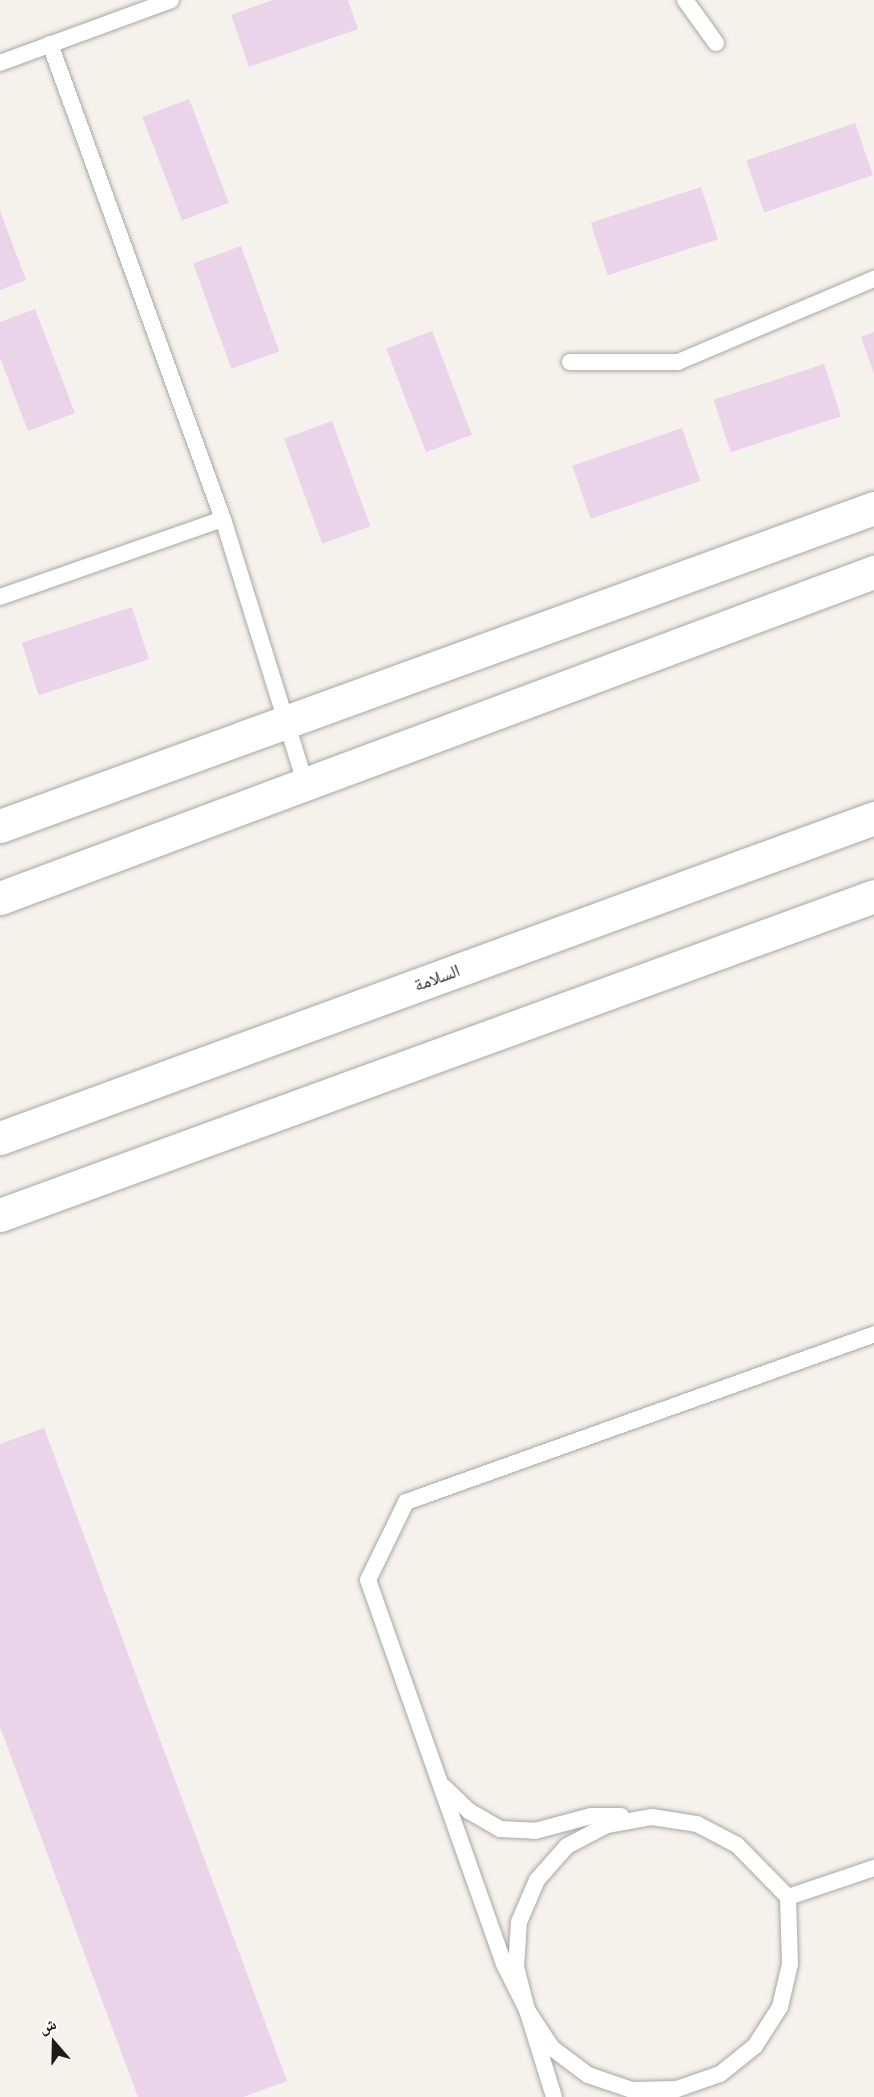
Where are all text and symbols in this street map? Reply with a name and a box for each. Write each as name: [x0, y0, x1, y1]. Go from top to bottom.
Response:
street label: السلامة: [411, 960, 463, 996]
north arrow: [24, 2013, 84, 2073]
text: ش: [36, 2014, 59, 2037]

